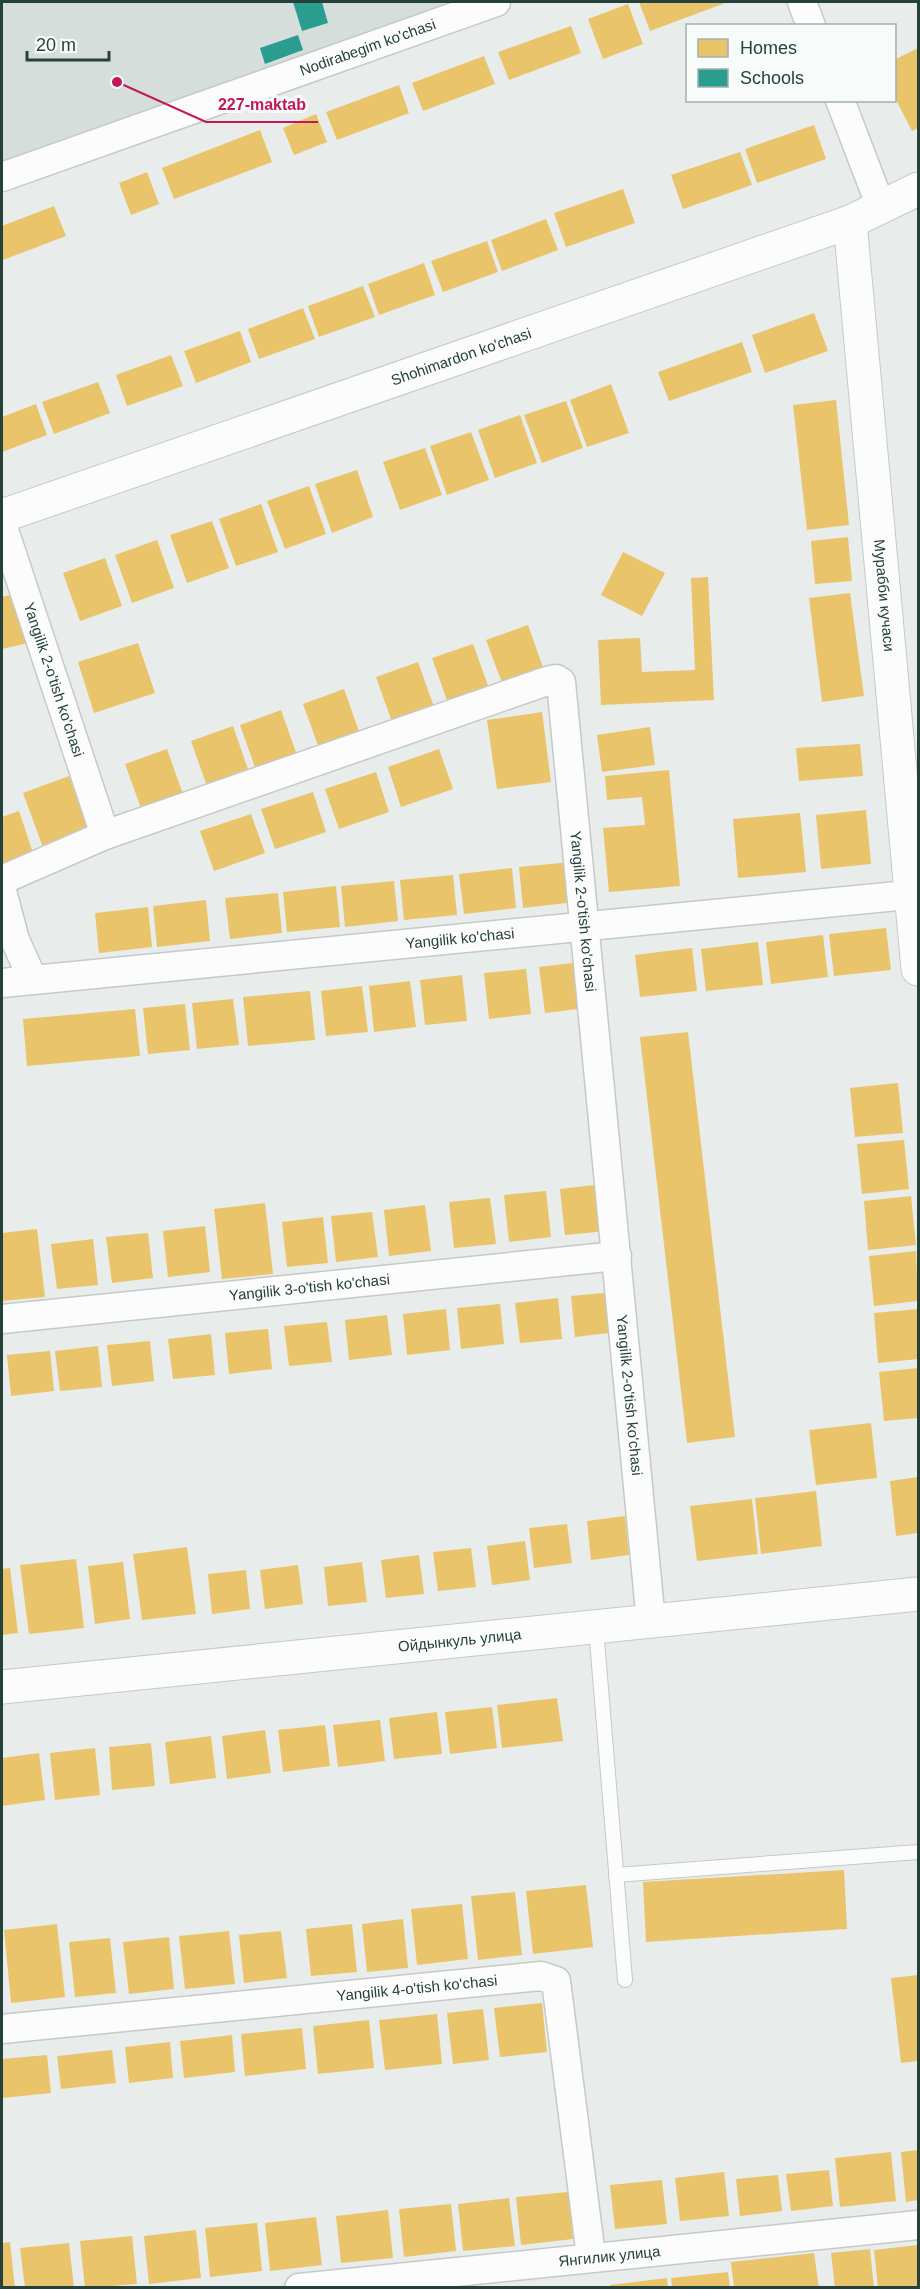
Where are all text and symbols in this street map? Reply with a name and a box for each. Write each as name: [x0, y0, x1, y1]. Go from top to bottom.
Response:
street label: Nodirabegim ko'chasi: [297, 15, 438, 79]
scale bar: [27, 24, 110, 62]
legend: [686, 24, 896, 102]
text: 20 m: [36, 35, 76, 55]
text: Homes: [740, 38, 797, 58]
text: Schools: [740, 68, 804, 88]
callout: 227-maktab: [206, 88, 318, 122]
text: 227-maktab: [218, 96, 306, 113]
street label: Shohimardon ko'chasi: [389, 324, 533, 388]
street label: Мурабби кучаси: [871, 538, 898, 652]
street label: Yangilik 2-o'tish ko'chasi: [21, 600, 87, 759]
street label: Yangilik 2-o'tish ko'chasi: [567, 830, 600, 993]
street label: Yangilik ko'chasi: [405, 924, 515, 952]
street label: Yangilik 3-o'tish ko'chasi: [228, 1270, 391, 1304]
street label: Yangilik 2-o'tish ko'chasi: [614, 1314, 646, 1476]
street label: Ойдынкуль улица: [397, 1625, 523, 1655]
street label: Yangilik 4-o'tish ko'chasi: [336, 1971, 498, 2004]
street label: Янгилик улица: [558, 2242, 662, 2270]

